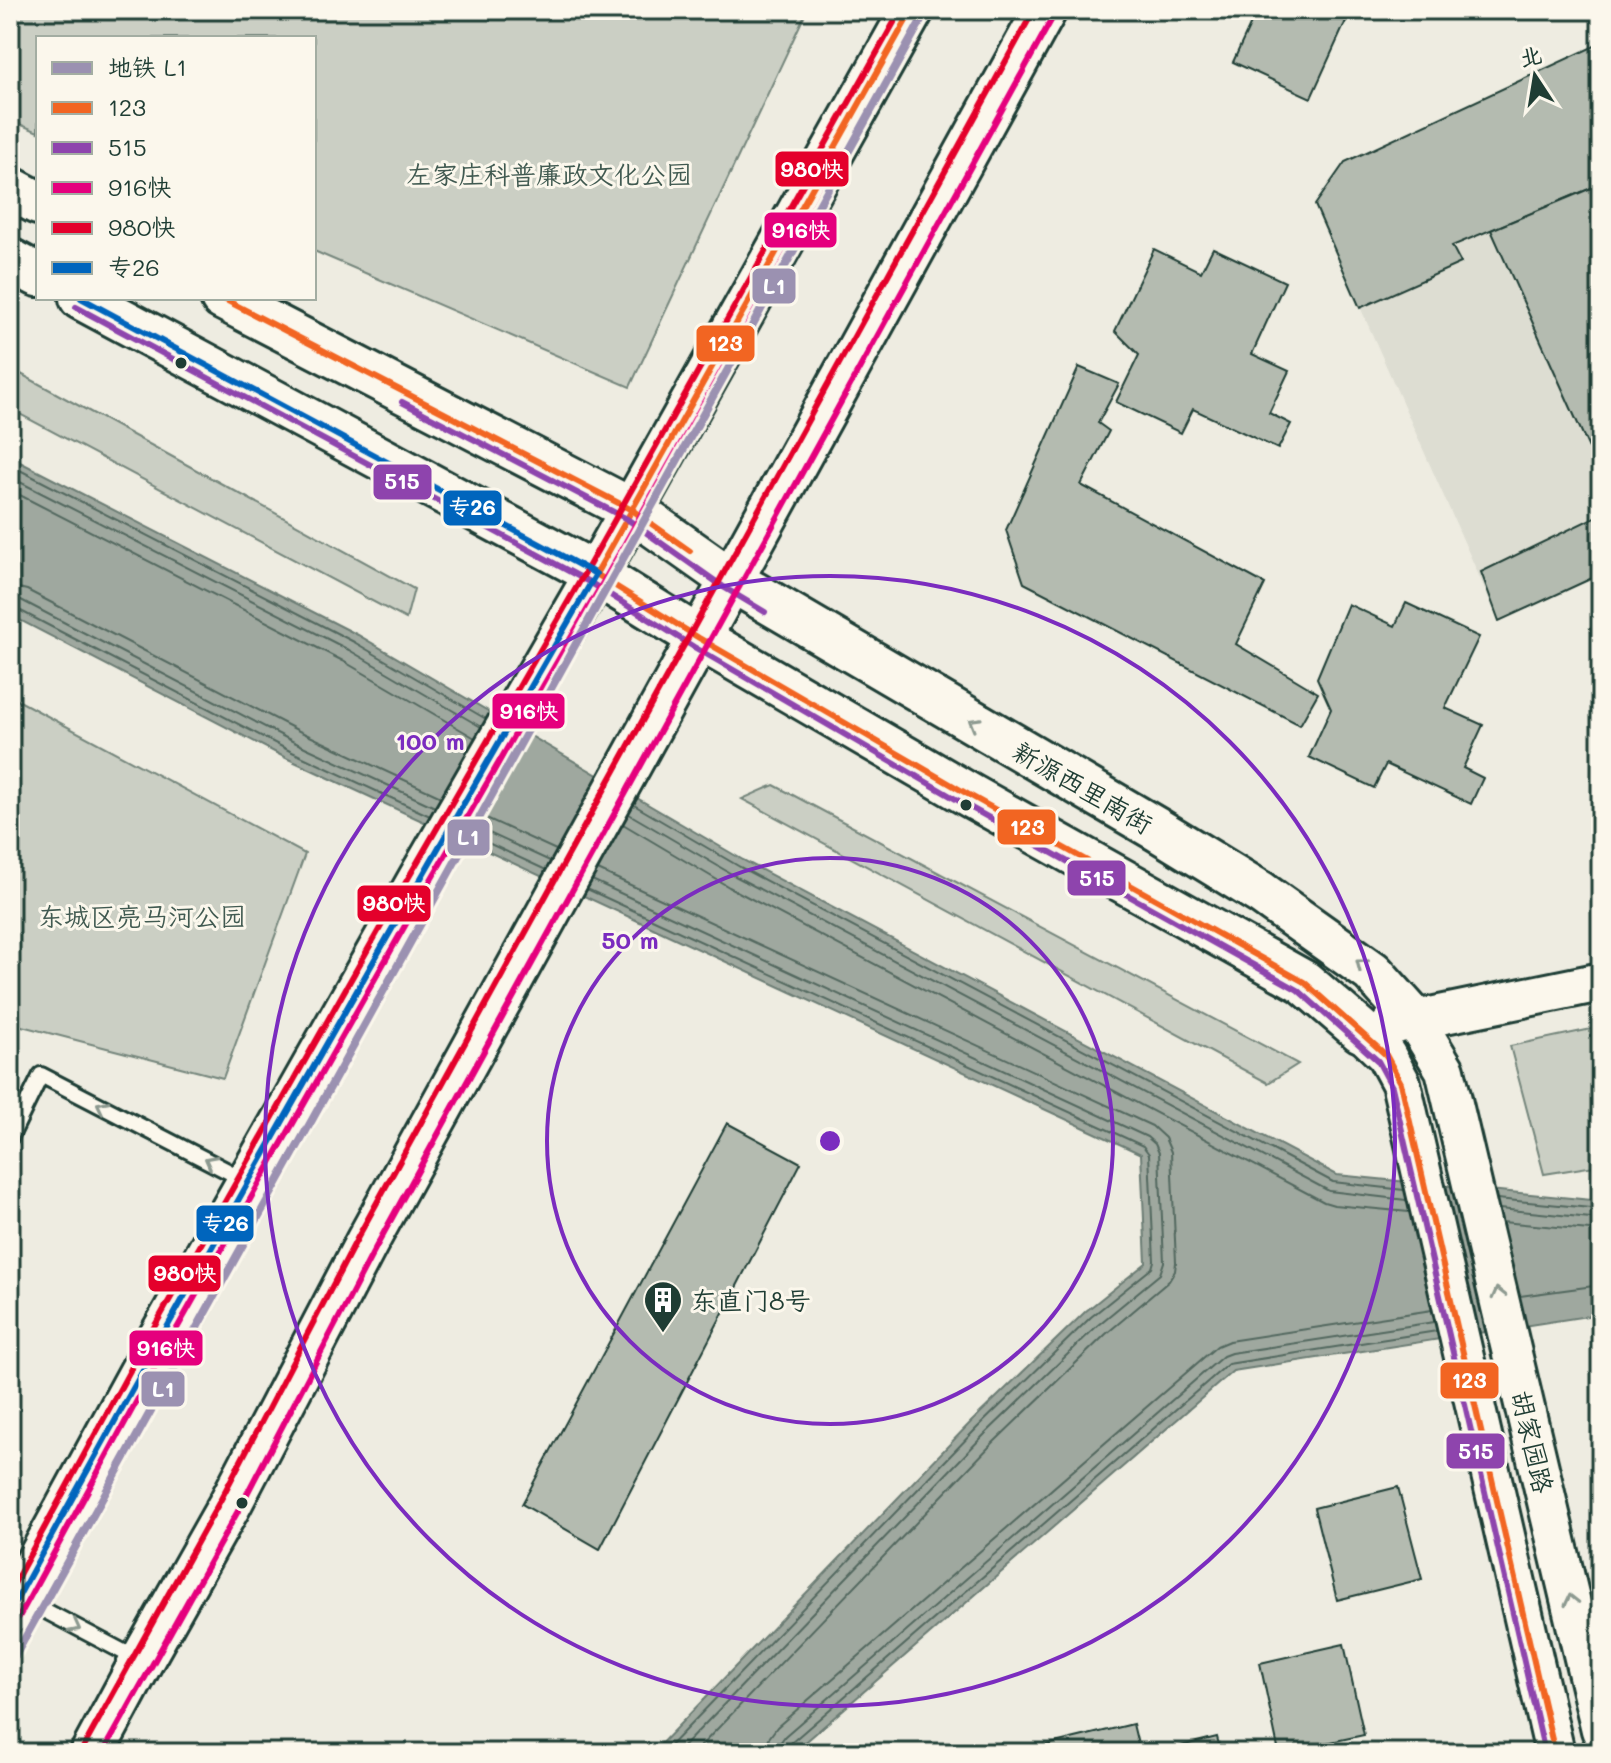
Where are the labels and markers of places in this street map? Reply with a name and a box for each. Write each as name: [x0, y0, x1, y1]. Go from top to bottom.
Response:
unlabelled marker: [173, 355, 189, 371]
unlabelled marker: [958, 797, 974, 813]
centre of rings: [816, 1127, 844, 1155]
building icon: 东直门8号: [642, 1279, 684, 1334]
place label: 东直门8号: [691, 1283, 811, 1317]
unlabelled marker: [234, 1495, 250, 1511]

